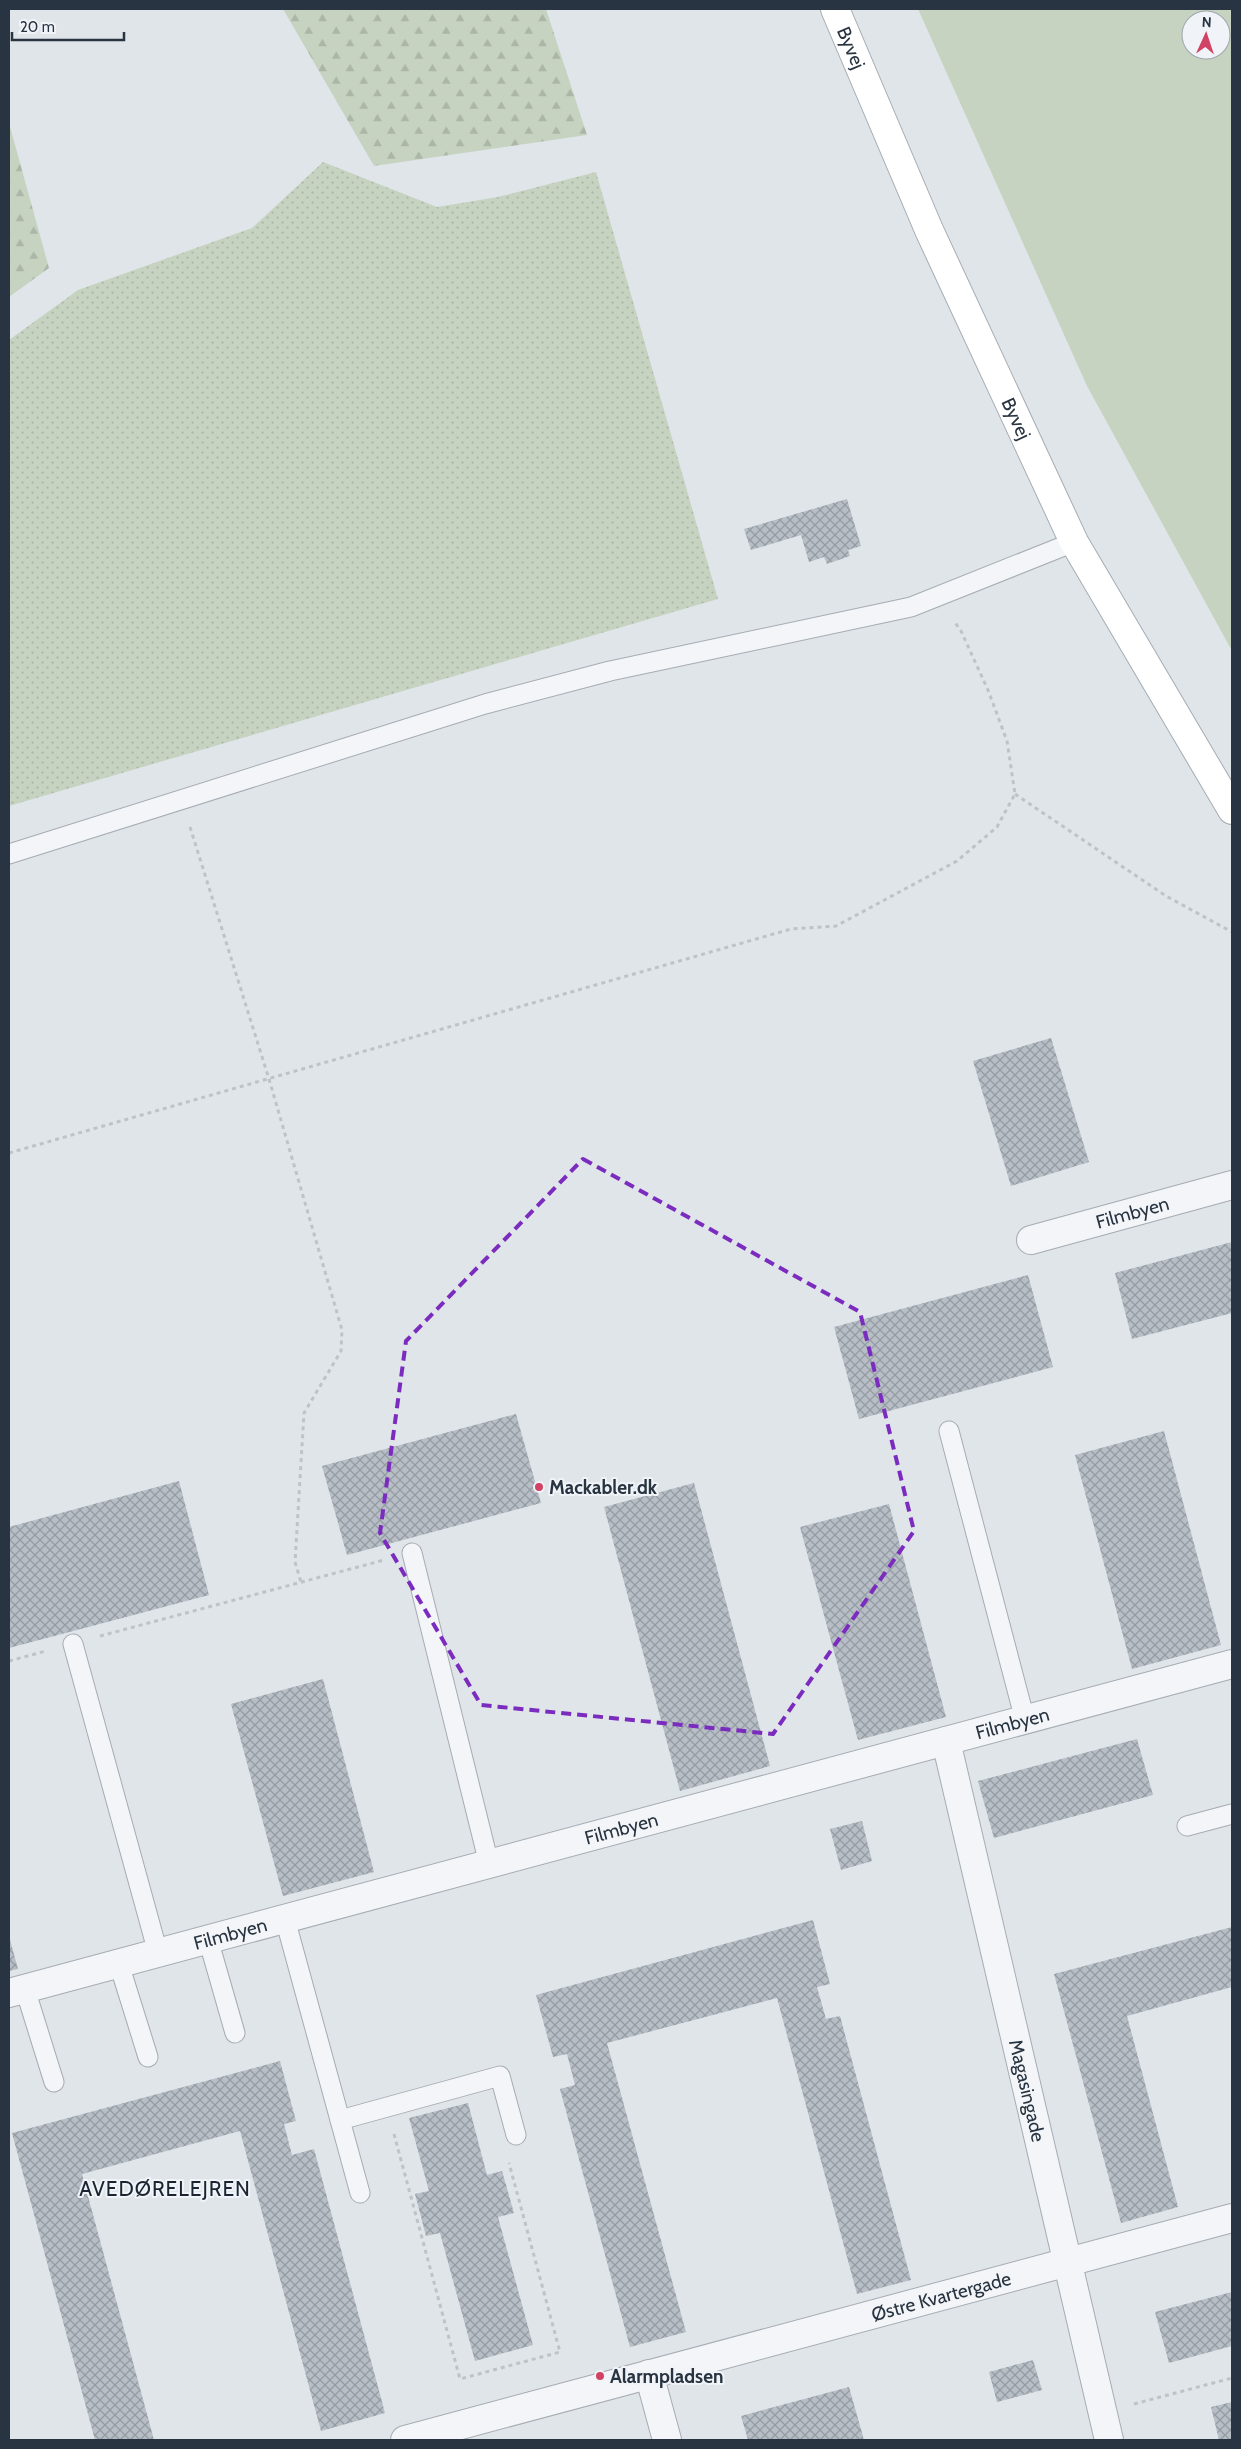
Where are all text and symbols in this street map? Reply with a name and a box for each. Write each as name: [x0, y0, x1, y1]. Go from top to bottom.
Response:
scale bar: [12, 10, 125, 42]
north arrow: [1181, 10, 1231, 60]
text: N: [1201, 13, 1212, 31]
text: 20 m: [20, 18, 55, 36]
street label: Byvej: [832, 23, 871, 72]
street label: Byvej: [997, 394, 1036, 443]
street label: Filmbyen: [1093, 1191, 1172, 1233]
place label: Mackabler.dk: [549, 1476, 658, 1499]
marker: Mackabler.dk: [533, 1481, 545, 1493]
street label: Filmbyen: [973, 1702, 1052, 1744]
street label: Filmbyen: [582, 1807, 660, 1849]
street label: Filmbyen: [191, 1913, 269, 1954]
street label: Magasingade: [1004, 2037, 1051, 2144]
district label: AVEDØRELEJREN: [79, 2176, 251, 2201]
street label: Østre Kvartergade: [869, 2266, 1014, 2326]
place label: Alarmpladsen: [610, 2365, 723, 2388]
marker: Alarmpladsen: [594, 2370, 606, 2382]

